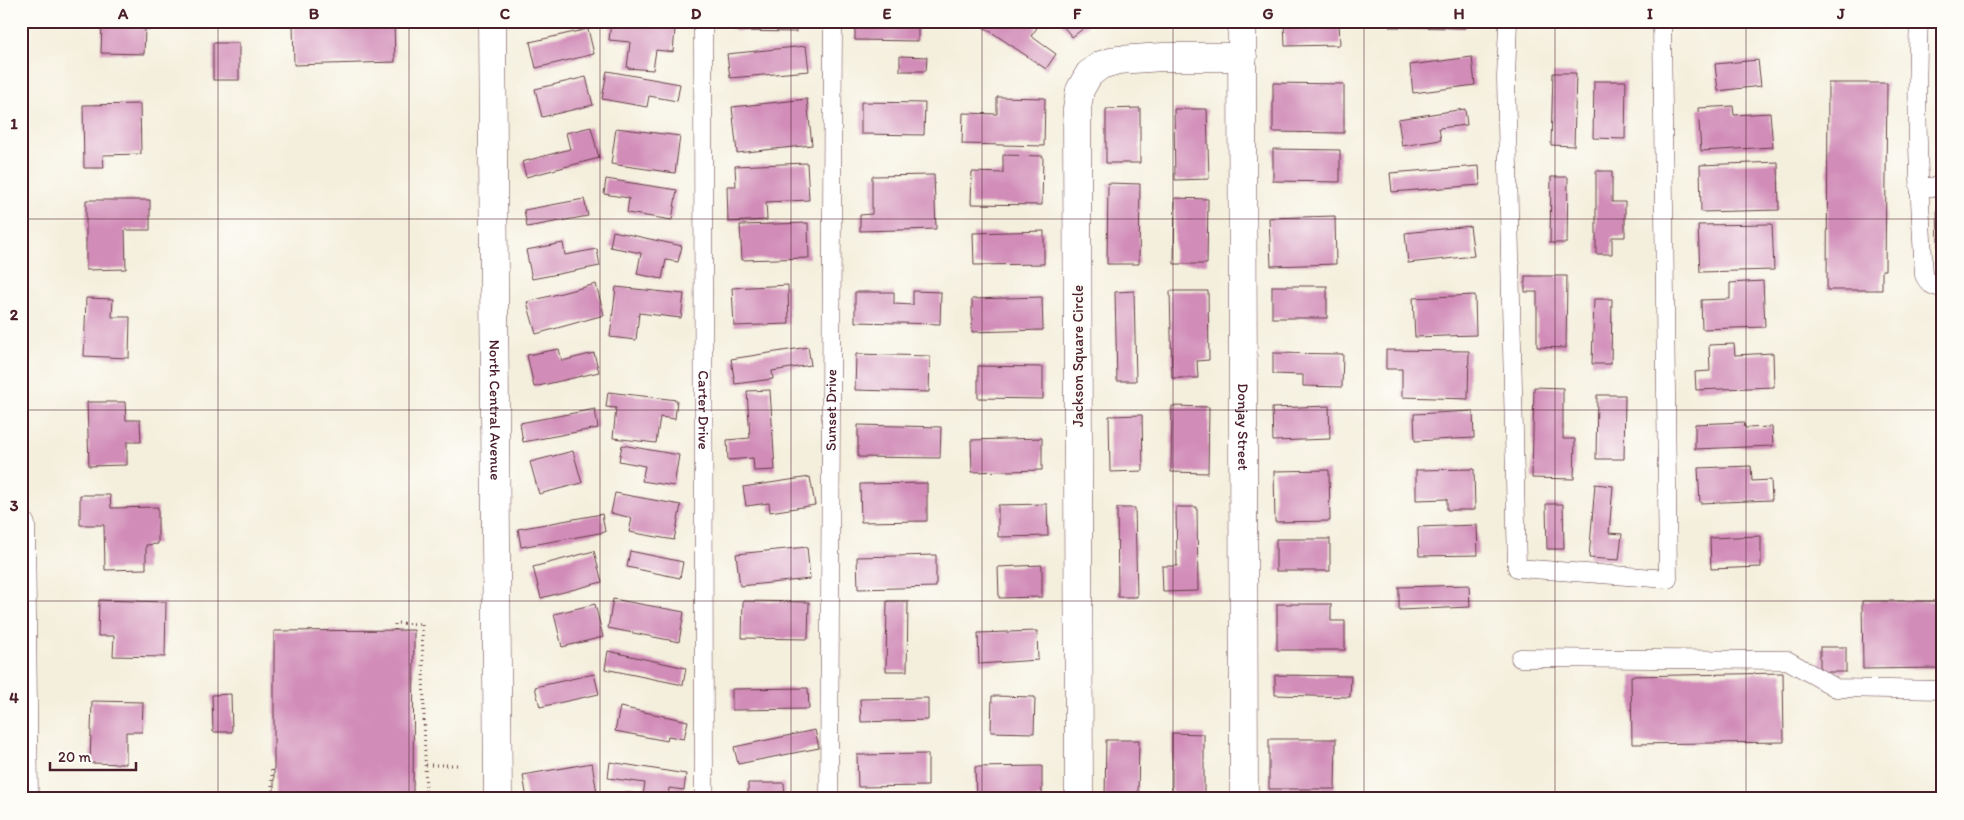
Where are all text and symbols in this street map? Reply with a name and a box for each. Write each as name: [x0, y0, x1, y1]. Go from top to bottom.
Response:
text: A: [117, 4, 129, 23]
text: B: [309, 4, 320, 23]
text: C: [500, 4, 511, 23]
text: D: [691, 4, 702, 23]
text: E: [883, 4, 892, 23]
text: F: [1073, 4, 1082, 23]
text: G: [1262, 4, 1274, 23]
text: H: [1453, 4, 1465, 23]
text: I: [1647, 4, 1653, 23]
text: J: [1836, 4, 1845, 23]
text: 1: [10, 114, 18, 133]
street label: Jackson Square Circle: [1069, 285, 1087, 427]
text: 2: [10, 305, 19, 324]
street label: North Central Avenue: [485, 340, 505, 480]
street label: Sunset Drive: [822, 369, 840, 451]
street label: Carter Drive: [694, 370, 713, 450]
street label: Donjay Street: [1234, 383, 1252, 471]
text: 3: [10, 496, 19, 515]
text: 4: [9, 688, 19, 707]
scale bar: [50, 740, 136, 772]
text: 20 m: [58, 748, 92, 766]

